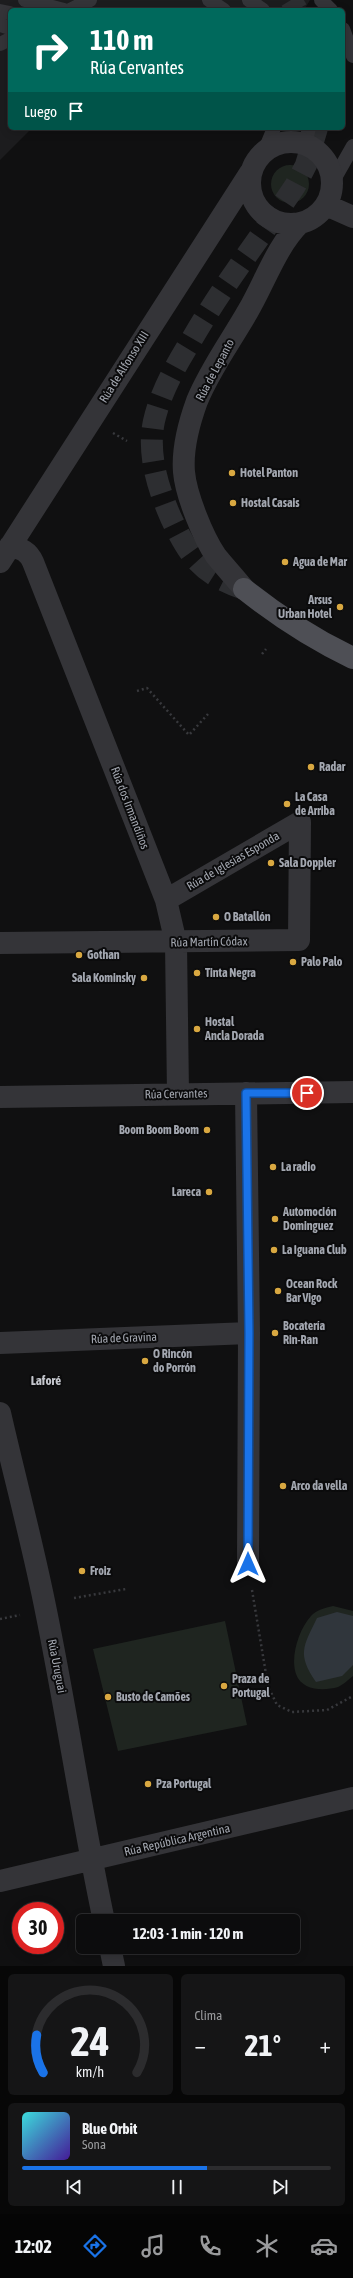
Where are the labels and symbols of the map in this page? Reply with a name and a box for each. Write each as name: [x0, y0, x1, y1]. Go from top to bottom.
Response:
street label: Rúa de Alfonso XIII: [96, 329, 152, 405]
street label: Rúa de Lepanto: [193, 336, 237, 403]
place label: Hotel Panton: [240, 466, 298, 480]
marker: Hotel Panton: [227, 468, 237, 478]
place label: Hostal Casais: [241, 496, 300, 510]
marker: Hostal Casais: [228, 498, 238, 508]
place label: Agua de Mar: [292, 555, 347, 569]
marker: Agua de Mar: [280, 557, 290, 567]
place label: Arsus Urban Hotel: [278, 593, 333, 621]
marker: Arsus Urban Hotel: [335, 602, 345, 612]
place label: Radar: [319, 760, 346, 774]
marker: Radar: [306, 762, 316, 772]
street label: Rúa dos Irmandiños: [108, 765, 152, 851]
place label: La Casa de Arriba: [295, 790, 335, 818]
marker: La Casa de Arriba: [282, 799, 292, 809]
street label: Rúa de Iglesias Esponda: [184, 829, 282, 893]
place label: Sala Doppler: [279, 856, 336, 870]
marker: Sala Doppler: [266, 858, 276, 868]
place label: O Batallón: [224, 910, 271, 924]
marker: O Batallón: [211, 912, 221, 922]
street label: Rúa Martín Códax: [170, 934, 248, 950]
place label: Gothan: [87, 948, 120, 962]
marker: Gothan: [74, 950, 84, 960]
place label: Palo Palo: [301, 955, 343, 969]
marker: Palo Palo: [288, 957, 298, 967]
place label: Tinta Negra: [205, 966, 256, 980]
marker: Tinta Negra: [192, 968, 202, 978]
place label: Sala Kominsky: [72, 971, 136, 985]
marker: Sala Kominsky: [139, 973, 149, 983]
place label: Hostal Ancla Dorada: [204, 1015, 264, 1043]
marker: Hostal Ancla Dorada: [192, 1024, 202, 1034]
pin: [290, 1076, 324, 1110]
street label: Rúa Cervantes: [145, 1086, 207, 1102]
place label: Boom Boom Boom: [119, 1123, 199, 1137]
marker: Boom Boom Boom: [202, 1125, 212, 1135]
place label: La radio: [281, 1160, 316, 1174]
marker: La radio: [268, 1162, 278, 1172]
place label: Lareca: [172, 1185, 201, 1199]
marker: Lareca: [204, 1187, 214, 1197]
place label: Automoción Dominguez: [282, 1205, 337, 1233]
marker: Automoción Dominguez: [270, 1214, 280, 1224]
place label: La Iguana Club: [282, 1243, 347, 1257]
marker: La Iguana Club: [269, 1245, 279, 1255]
place label: Ocean Rock Bar Vigo: [286, 1277, 338, 1305]
marker: Ocean Rock Bar Vigo: [273, 1286, 283, 1296]
place label: Bocatería Rin-Ran: [283, 1319, 325, 1347]
marker: Bocatería Rin-Ran: [270, 1328, 280, 1338]
street label: Rúa de Gravina: [91, 1330, 157, 1346]
place label: O Rincón do Porrón: [153, 1347, 196, 1375]
marker: O Rincón do Porrón: [140, 1356, 150, 1366]
district label: Laforé: [31, 1373, 61, 1388]
place label: Arco da vella: [290, 1479, 348, 1493]
marker: Arco da vella: [278, 1481, 288, 1491]
position arrow: [227, 1543, 269, 1585]
place label: Froiz: [90, 1564, 112, 1578]
marker: Froiz: [77, 1566, 87, 1576]
street label: Rúa Uruguai: [45, 1638, 69, 1694]
place label: Praza de Portugal: [232, 1672, 271, 1700]
marker: Praza de Portugal: [219, 1681, 229, 1691]
place label: Busto de Camões: [116, 1690, 191, 1704]
marker: Busto de Camões: [103, 1692, 113, 1702]
place label: Pza Portugal: [156, 1777, 212, 1791]
marker: Pza Portugal: [143, 1779, 153, 1789]
street label: Rúa República Argentina: [123, 1821, 231, 1859]
speed limit sign: 30: [12, 1902, 64, 1954]

